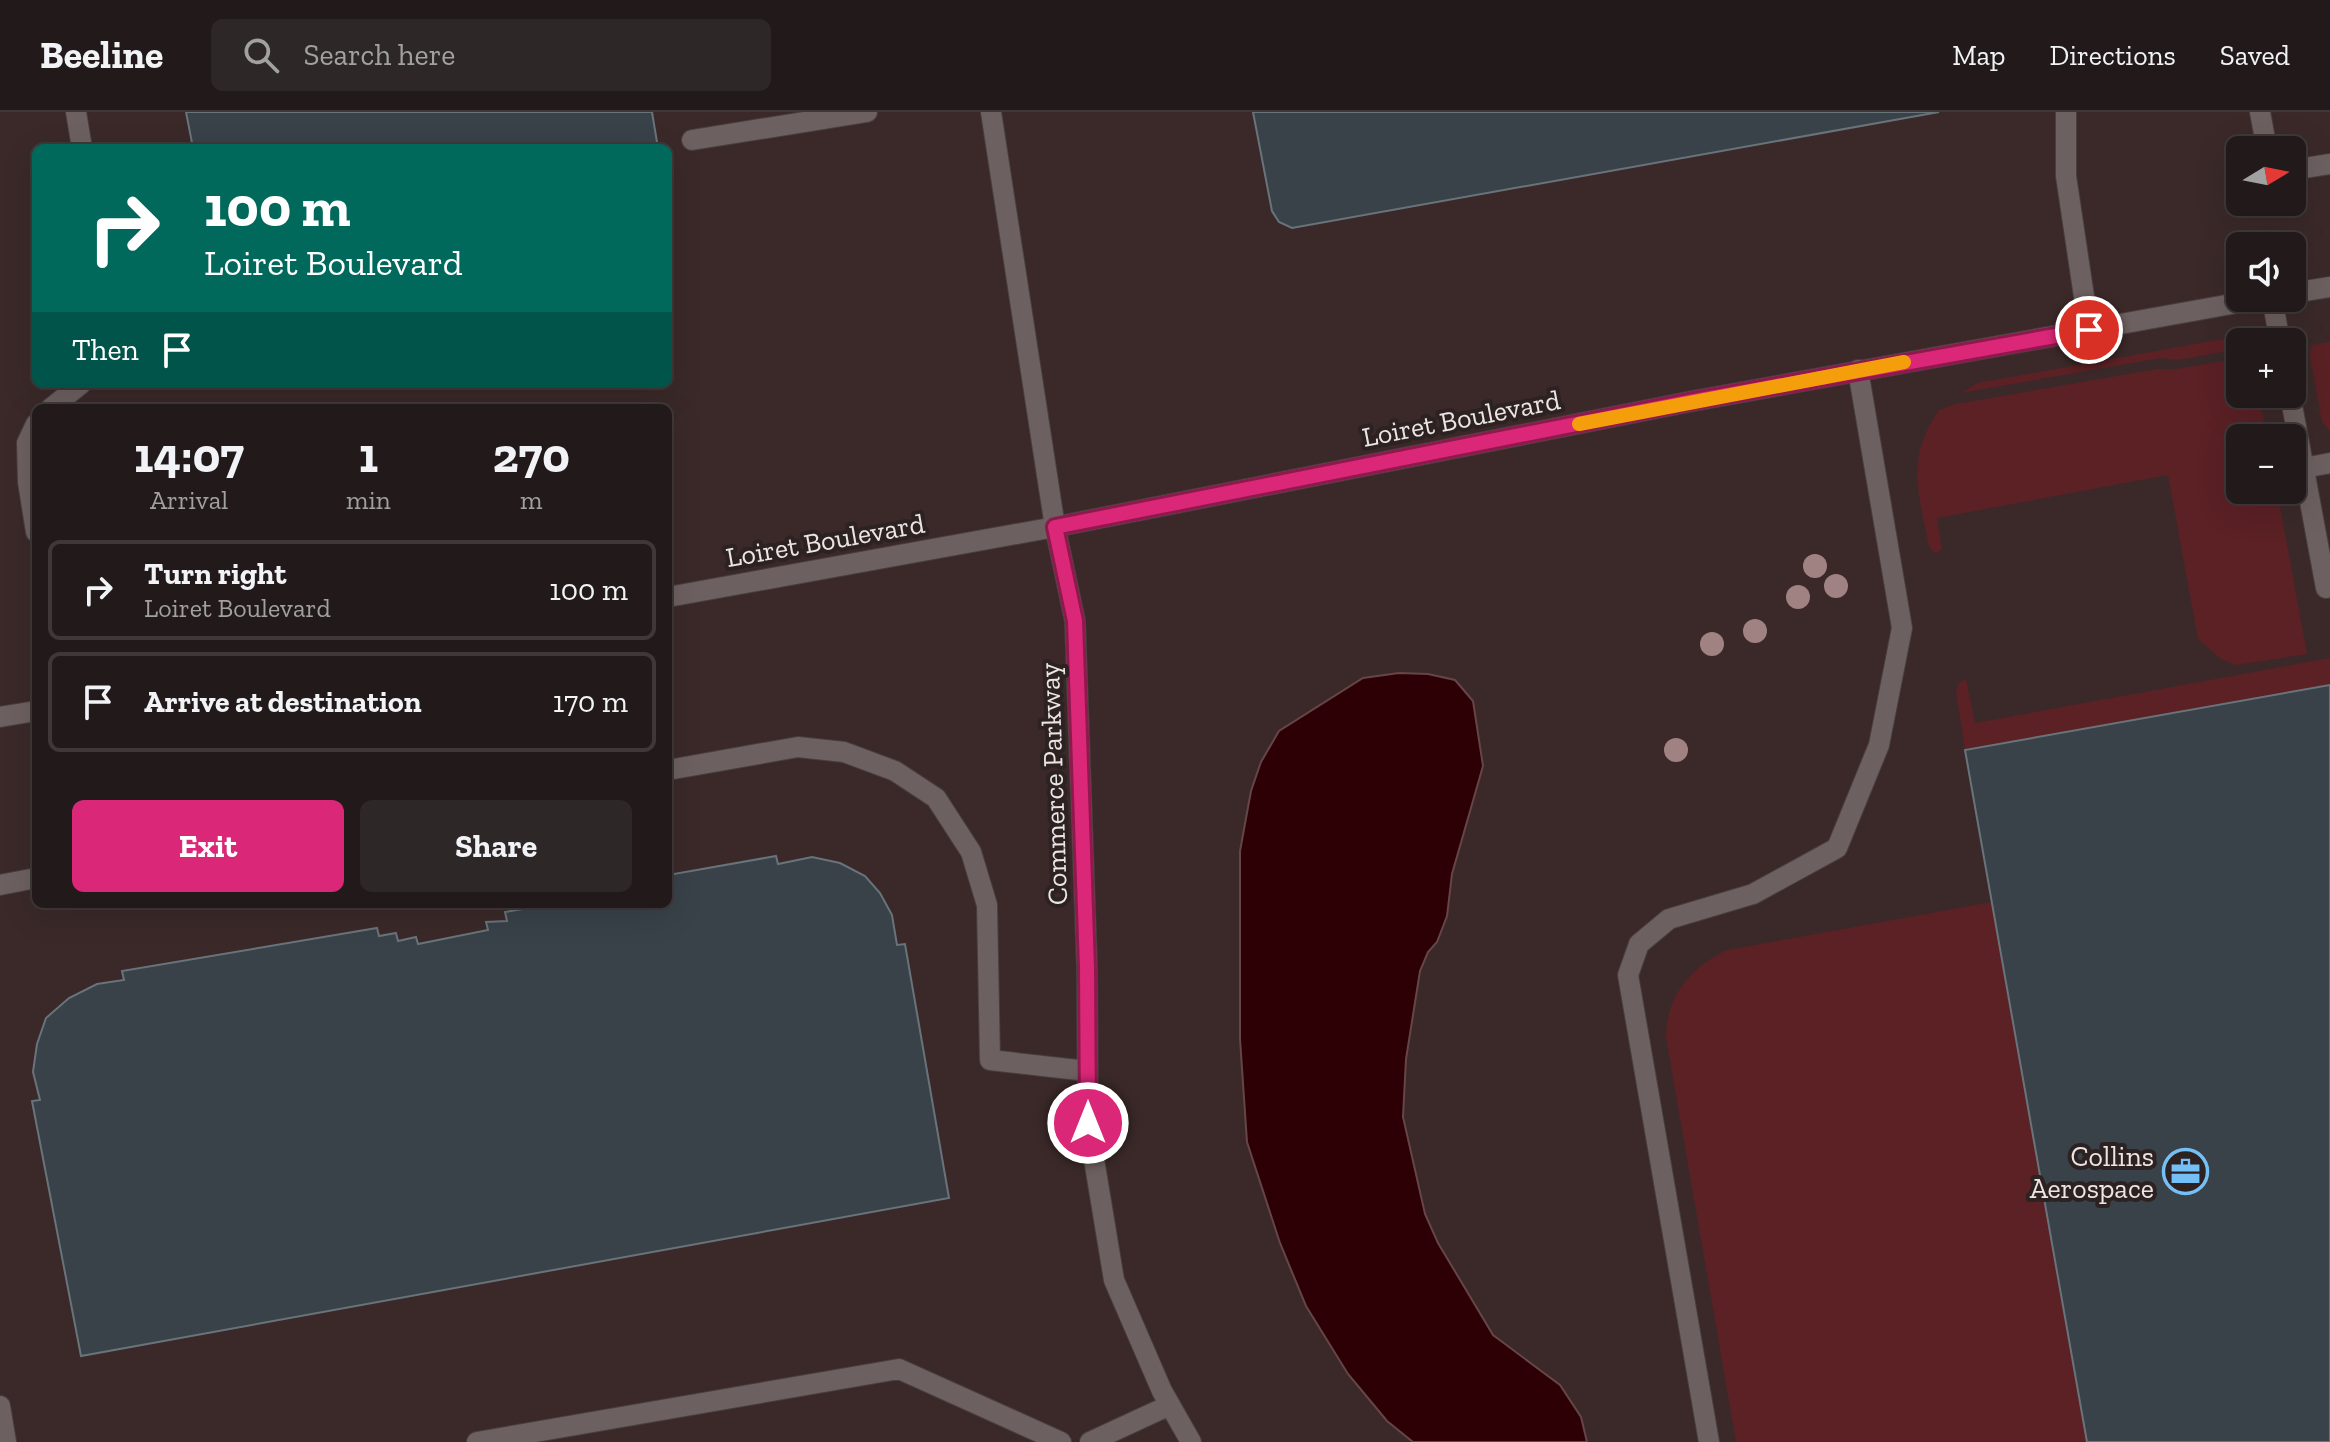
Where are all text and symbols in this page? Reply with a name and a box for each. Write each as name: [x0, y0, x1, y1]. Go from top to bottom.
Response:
search box: [211, 19, 771, 91]
text: Beeline: [40, 32, 163, 78]
icon: search: [239, 33, 283, 77]
text: Search here: [303, 37, 455, 73]
text: Map: [1952, 39, 2005, 72]
text: Directions: [2049, 39, 2176, 72]
text: Saved: [2220, 39, 2290, 72]
north arrow: [2226, 136, 2306, 216]
map controls: [2226, 136, 2306, 504]
text: 100 m: [204, 173, 351, 240]
icon: right: [72, 176, 176, 280]
button: sound: [2226, 232, 2306, 312]
text: Loiret Boulevard: [204, 241, 463, 284]
pin: [2055, 296, 2123, 364]
icon: arrive: [2067, 308, 2111, 352]
icon: arrive: [155, 328, 199, 372]
button: +: [2226, 328, 2306, 408]
text: Then: [72, 332, 139, 368]
street label: Loiret Boulevard: [1359, 383, 1563, 454]
button: −: [2226, 424, 2306, 504]
text: 14:07: [134, 427, 244, 484]
text: 1: [359, 427, 378, 484]
text: 270: [493, 427, 570, 484]
text: Arrival: [150, 484, 228, 516]
text: min: [346, 484, 391, 516]
text: m: [520, 484, 543, 516]
street label: Loiret Boulevard: [723, 507, 927, 574]
text: Turn right: [144, 556, 286, 592]
icon: right: [76, 568, 120, 612]
text: 100 m: [549, 572, 628, 608]
text: Loiret Boulevard: [144, 592, 331, 624]
street label: Commerce Parkway: [1033, 662, 1074, 906]
icon: arrive: [76, 680, 120, 724]
text: Arrive at destination: [144, 684, 421, 720]
text: 170 m: [553, 684, 628, 720]
button: Exit: [72, 800, 344, 892]
button: Share: [360, 800, 632, 892]
position arrow: [1046, 1081, 1130, 1165]
place label: Collins Aerospace: [2030, 1140, 2154, 1205]
office icon: Collins Aerospace: [2161, 1148, 2209, 1196]

